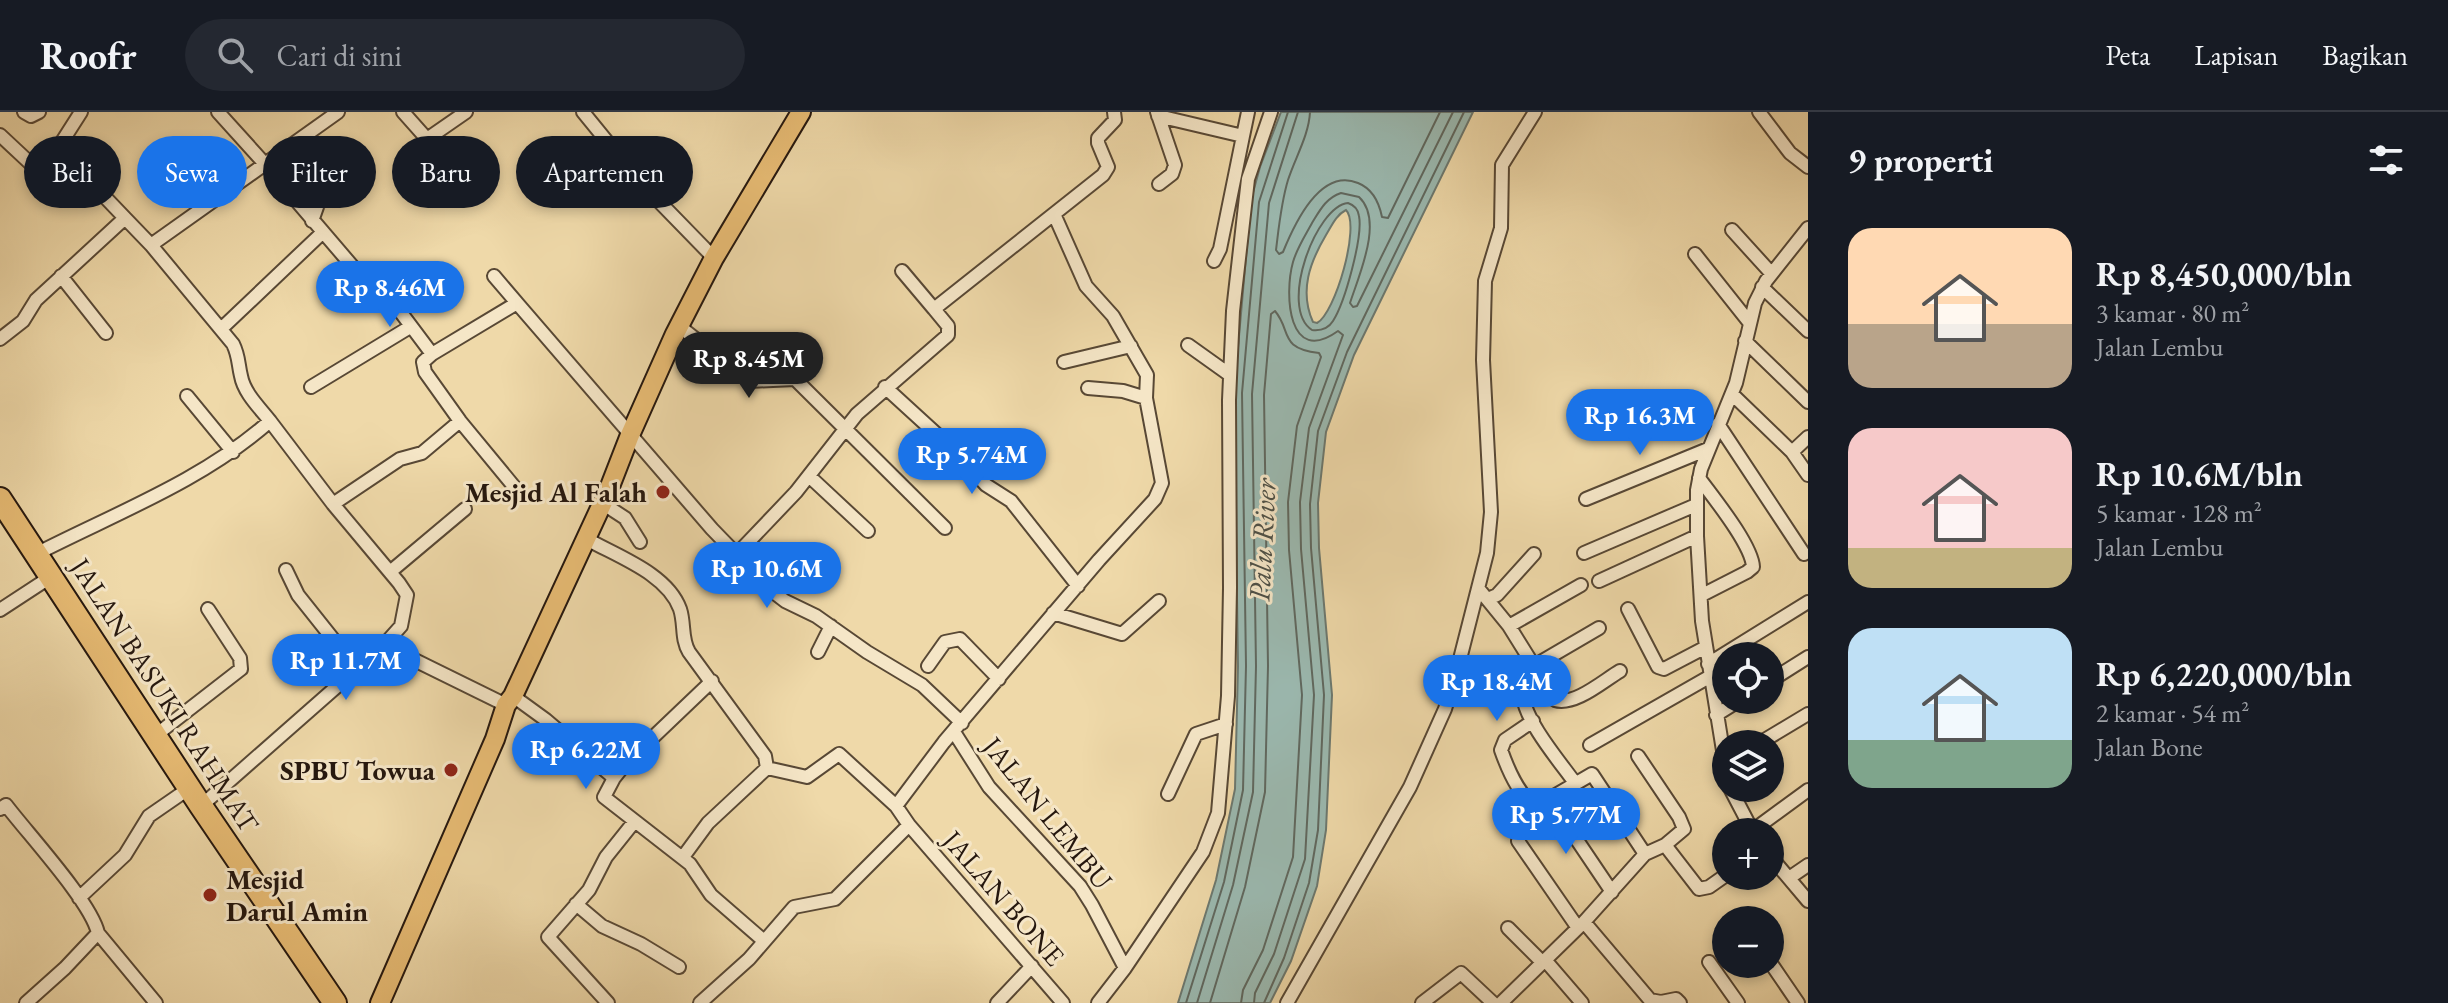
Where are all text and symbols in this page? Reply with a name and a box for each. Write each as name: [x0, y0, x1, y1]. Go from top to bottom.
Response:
search box: [185, 19, 745, 91]
text: Roofr: [40, 31, 137, 80]
icon: search: [213, 33, 257, 77]
text: Cari di sini: [277, 36, 402, 75]
text: Peta: [2105, 37, 2150, 73]
text: Lapisan: [2194, 37, 2278, 73]
text: Bagikan: [2322, 37, 2408, 73]
chip: Beli: [24, 136, 121, 208]
chip: Sewa: [137, 136, 247, 208]
chip: Filter: [263, 136, 376, 208]
chip: Baru: [392, 136, 500, 208]
chip: Apartemen: [516, 136, 693, 208]
text: 9 properti: [1848, 138, 1993, 182]
icon: filters: [2364, 138, 2408, 182]
text: Rp 8,450,000/bln: [2096, 252, 2352, 296]
icon: home: [1912, 260, 2008, 356]
pin: Rp 8.46M: [307, 261, 473, 329]
text: Rp 8.46M: [334, 270, 446, 304]
text: 3 kamar · 80 m²: [2096, 296, 2249, 330]
text: Jalan Lembu: [2096, 330, 2223, 364]
pin: Rp 8.45M: [666, 332, 832, 400]
text: Rp 8.45M: [693, 341, 805, 375]
pin: Rp 16.3M: [1557, 389, 1723, 457]
text: Rp 16.3M: [1584, 398, 1696, 432]
pin: Rp 5.74M: [889, 428, 1055, 496]
text: Rp 5.74M: [916, 437, 1028, 471]
text: Rp 10.6M/bln: [2096, 452, 2303, 496]
icon: home: [1912, 460, 2008, 556]
place label: Mesjid Al Falah: [465, 474, 647, 510]
water label: Palu River: [1239, 476, 1285, 602]
marker: Mesjid Al Falah: [654, 483, 672, 501]
text: 5 kamar · 128 m²: [2096, 496, 2262, 530]
text: Jalan Lembu: [2096, 530, 2223, 564]
pin: Rp 10.6M: [684, 542, 850, 610]
street label: JALAN BASUKI RAHMAT: [62, 549, 267, 839]
text: Rp 10.6M: [711, 551, 823, 585]
pin: Rp 11.7M: [263, 634, 429, 702]
map controls: [1712, 642, 1784, 978]
button: locate: [1712, 642, 1784, 714]
text: Rp 11.7M: [290, 643, 402, 677]
text: Rp 6,220,000/bln: [2096, 652, 2352, 696]
pin: Rp 18.4M: [1414, 655, 1580, 723]
icon: home: [1912, 660, 2008, 756]
text: Rp 18.4M: [1441, 664, 1553, 698]
text: 2 kamar · 54 m²: [2096, 696, 2249, 730]
pin: Rp 6.22M: [503, 723, 669, 791]
street label: JALAN LEMBU: [974, 728, 1121, 897]
button: layers: [1712, 730, 1784, 802]
text: Jalan Bone: [2096, 730, 2203, 764]
text: Rp 6.22M: [530, 732, 642, 766]
place label: SPBU Towua: [280, 752, 436, 788]
marker: SPBU Towua: [442, 761, 460, 779]
pin: Rp 5.77M: [1483, 788, 1649, 856]
text: Rp 5.77M: [1510, 797, 1622, 831]
button: +: [1712, 818, 1784, 890]
street label: JALAN BONE: [934, 821, 1073, 973]
place label: Mesjid Darul Amin: [226, 861, 368, 929]
marker: Mesjid Darul Amin: [201, 886, 219, 904]
button: −: [1712, 906, 1784, 978]

